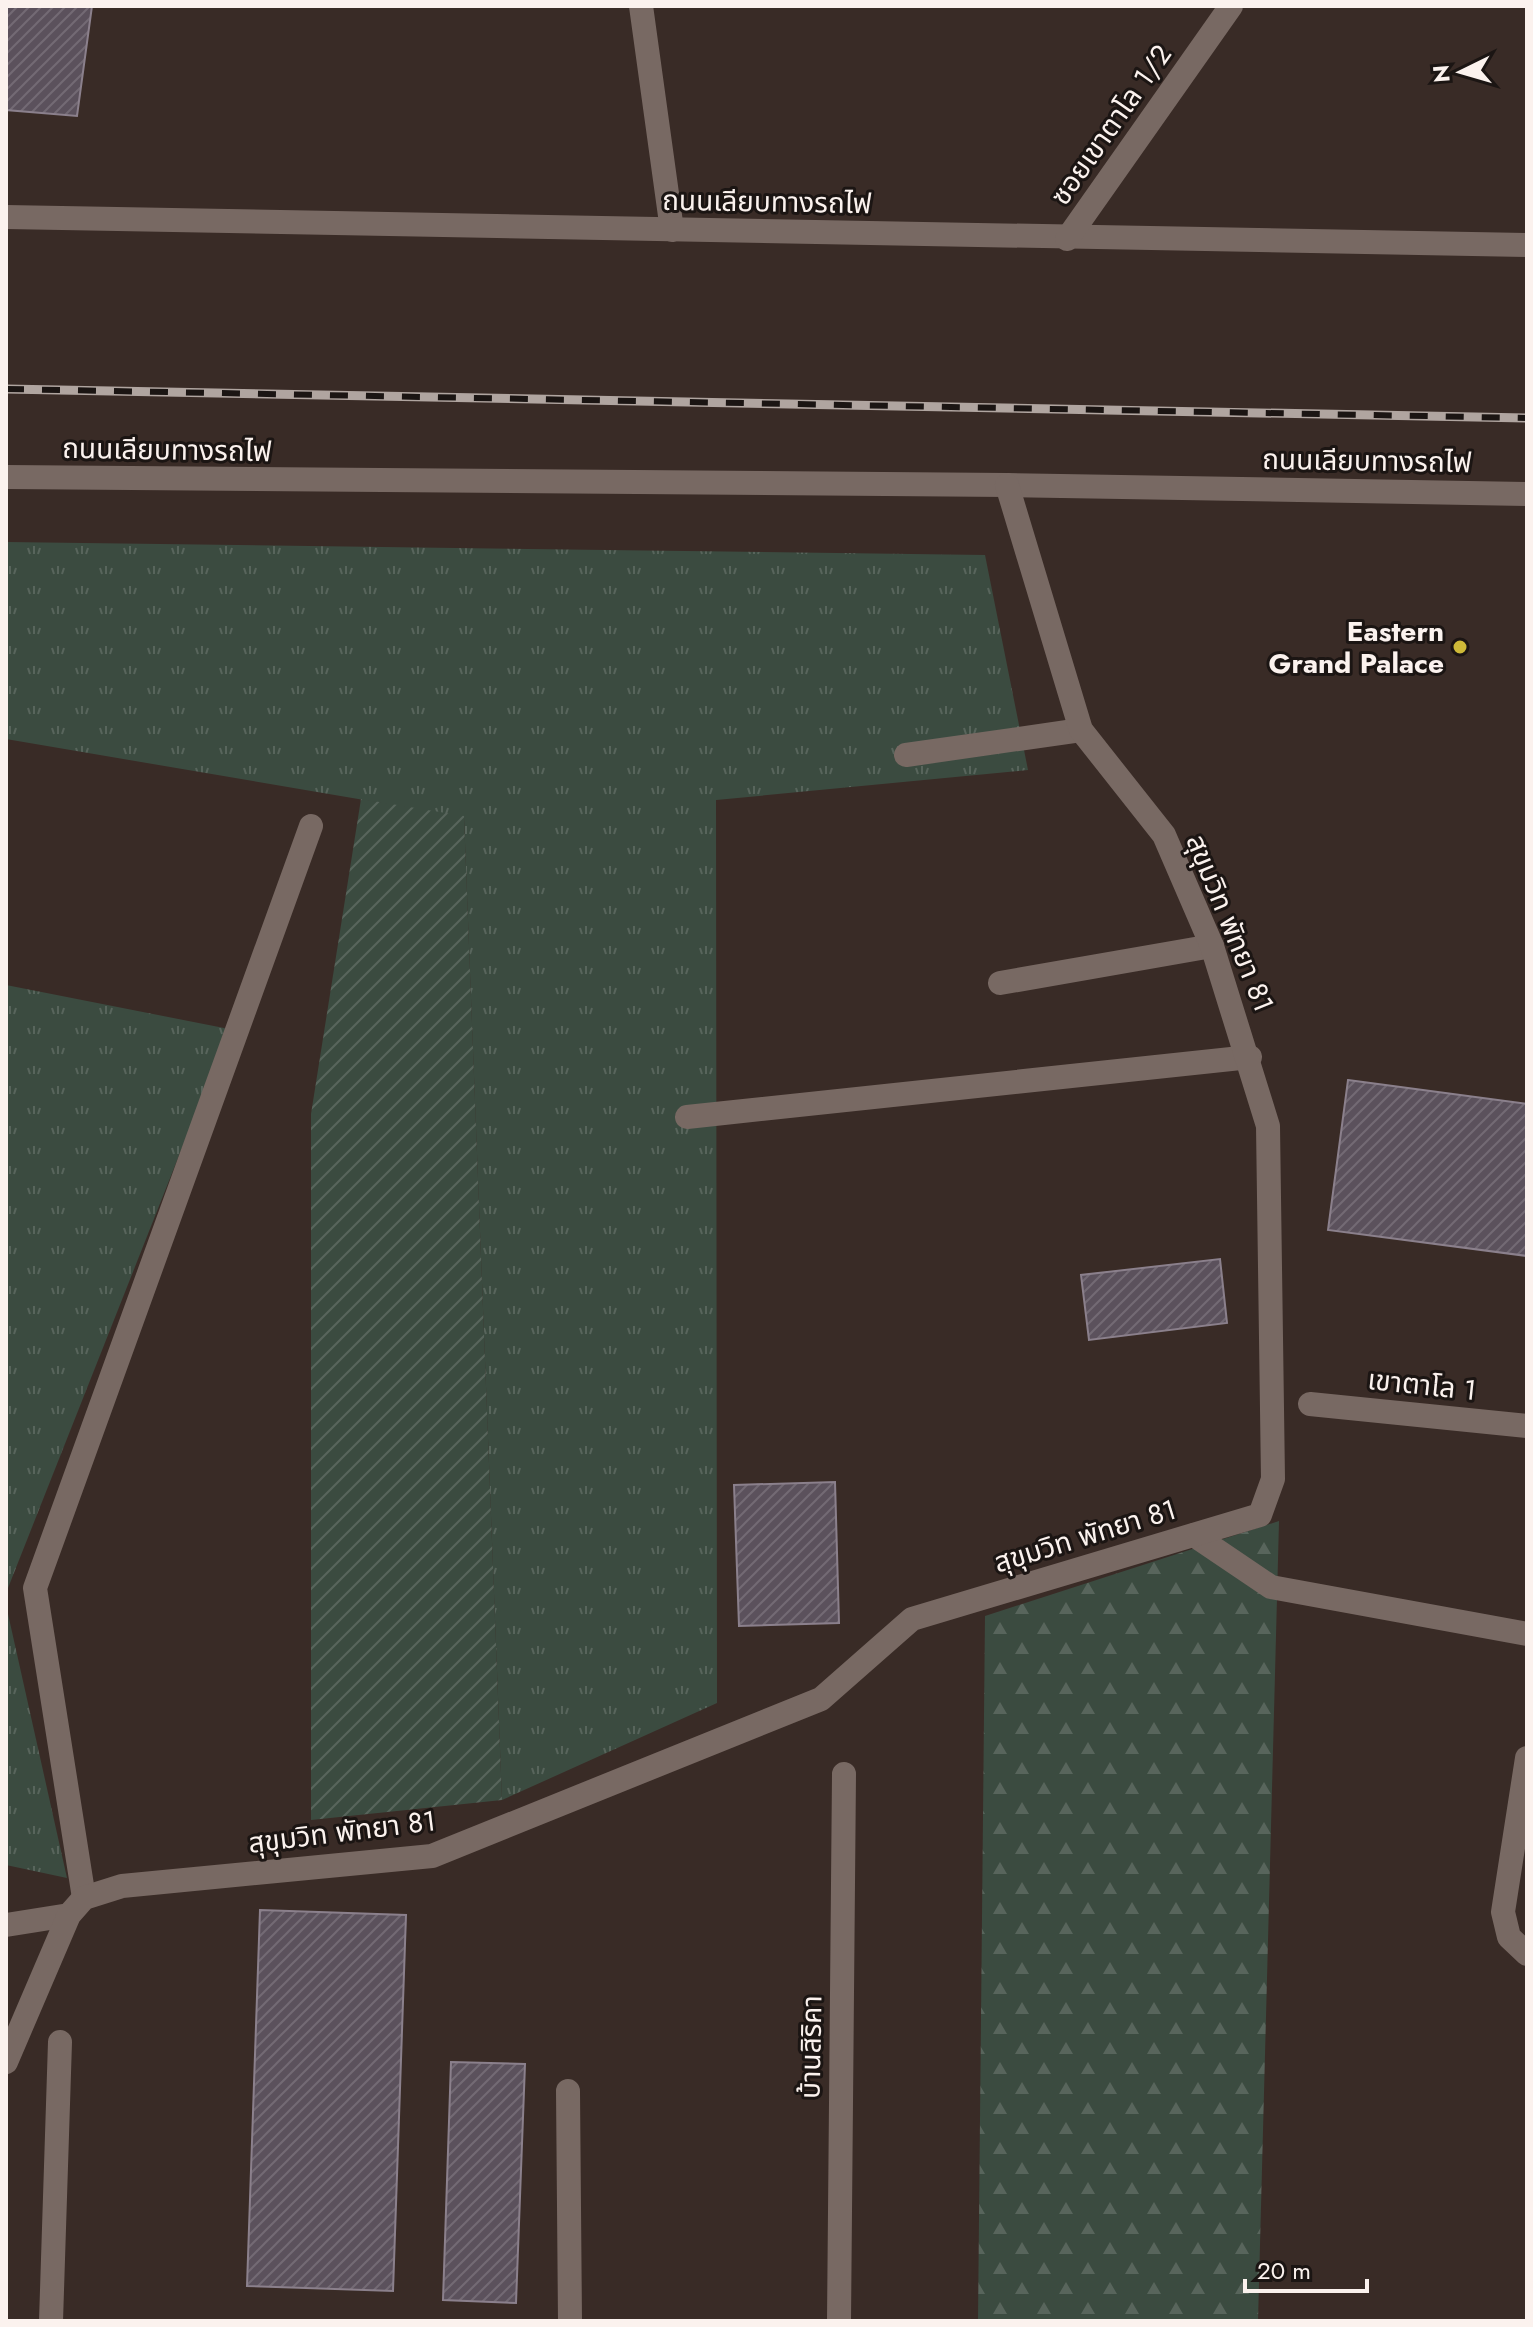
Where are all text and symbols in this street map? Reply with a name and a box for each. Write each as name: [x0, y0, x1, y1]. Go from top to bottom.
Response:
north arrow: [1421, 32, 1501, 112]
street label: ซอยเขาตาโล 1/2: [1040, 36, 1182, 214]
text: N: [1424, 64, 1458, 84]
street label: ถนนเลียบทางรถไฟ: [662, 180, 872, 224]
street label: ถนนเลียบทางรถไฟ: [62, 428, 272, 472]
street label: ถนนเลียบทางรถไฟ: [1262, 439, 1472, 483]
place label: Eastern Grand Palace: [1269, 611, 1444, 684]
marker: Eastern Grand Palace: [1451, 638, 1469, 656]
street label: สุขุมวิท พัทยา 81: [1176, 828, 1284, 1018]
street label: เขาตาโล 1: [1366, 1359, 1478, 1411]
street label: สุขุมวิท พัทยา 81: [989, 1489, 1181, 1583]
street label: สุขุมวิท พัทยา 81: [246, 1800, 438, 1864]
street label: บ้านสิริคา: [790, 1995, 832, 2099]
scale bar: [1245, 2243, 1367, 2293]
text: 20 m: [1257, 2253, 1311, 2288]

